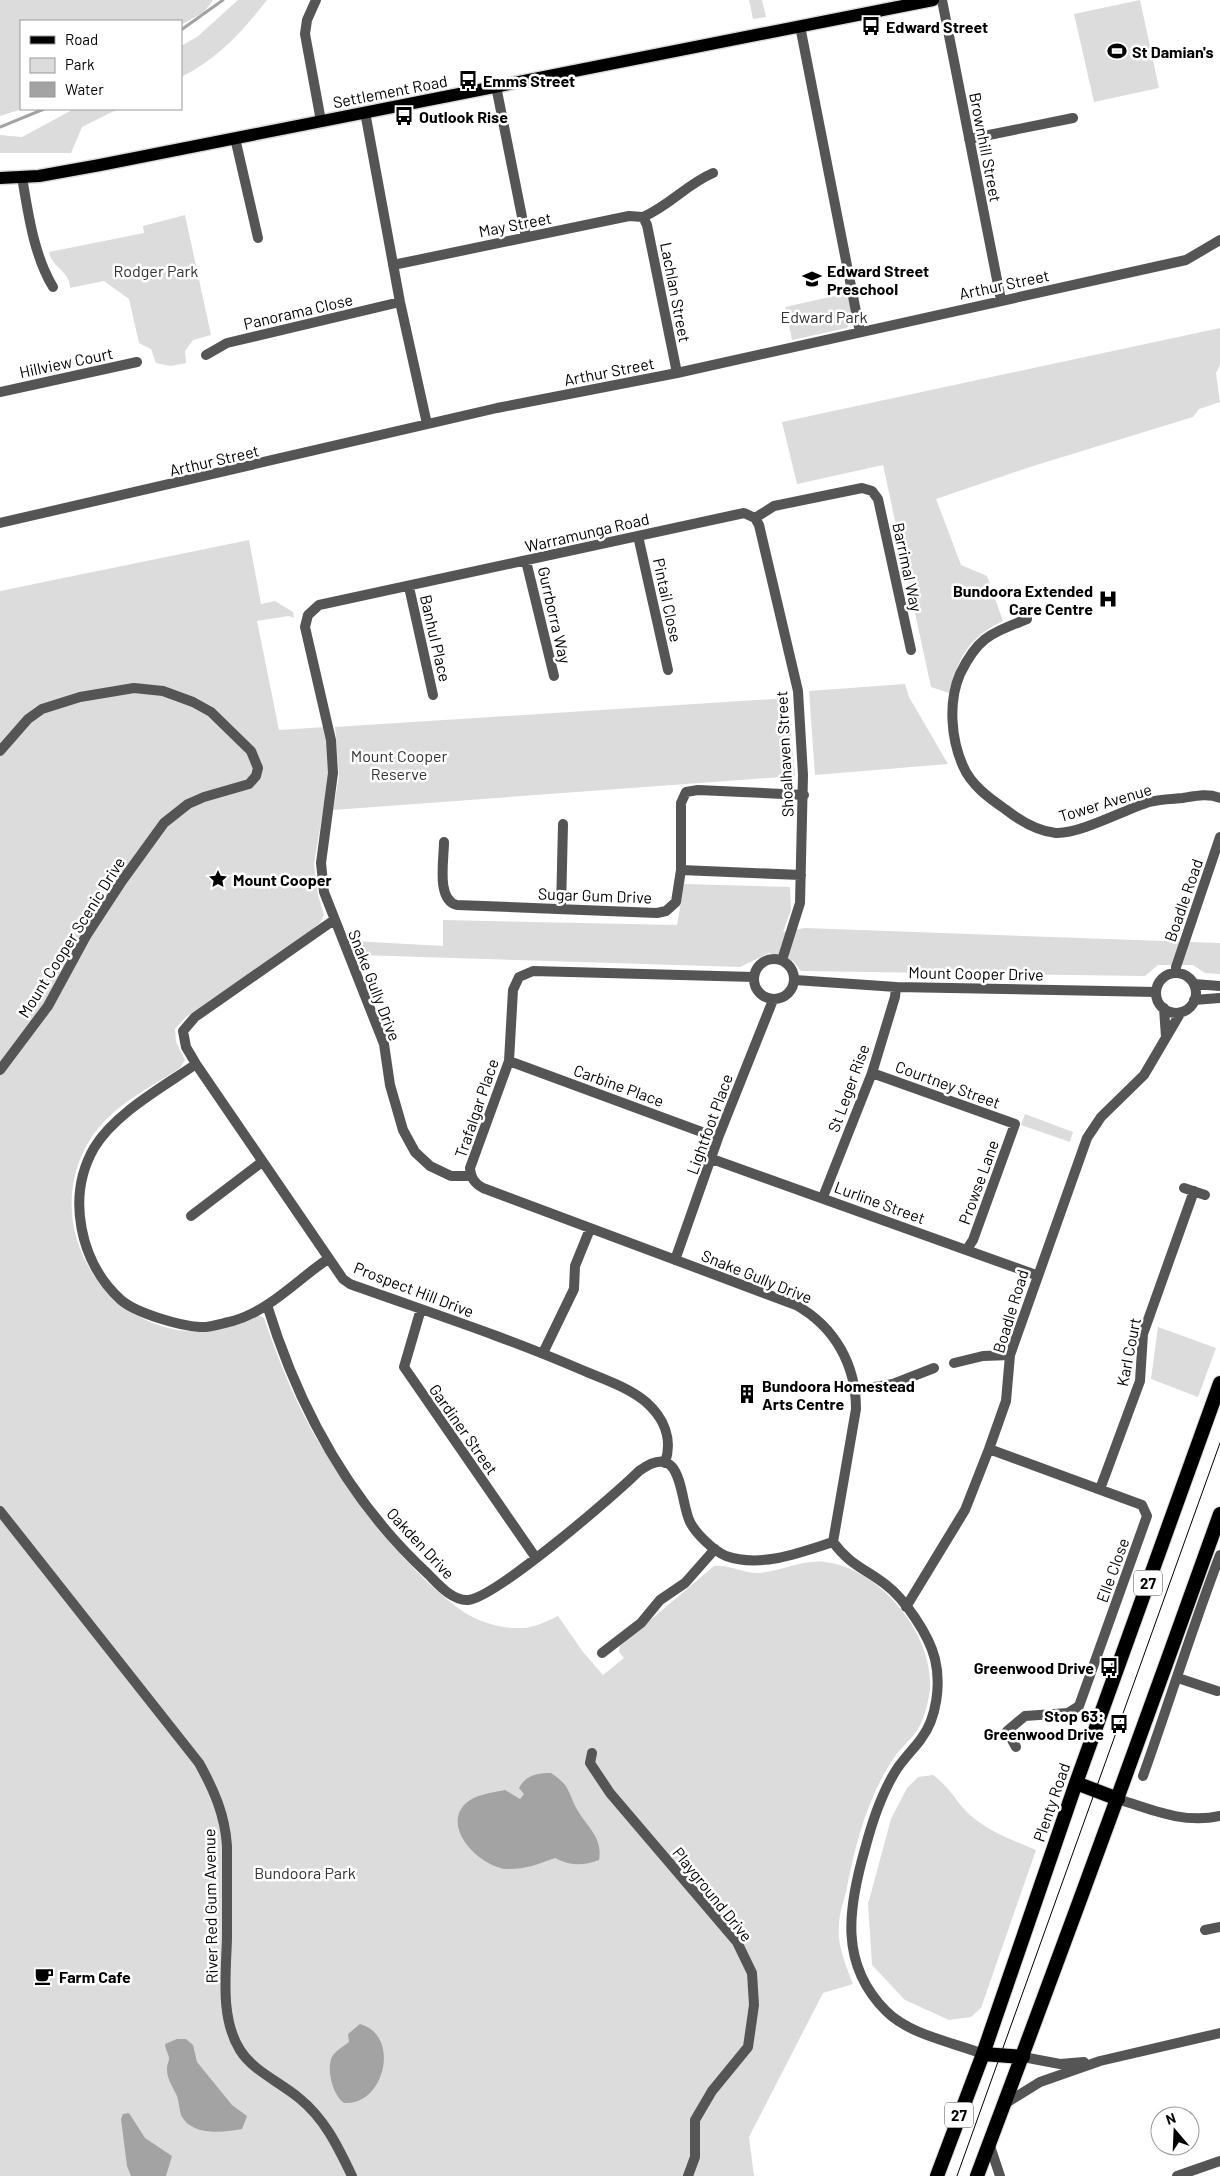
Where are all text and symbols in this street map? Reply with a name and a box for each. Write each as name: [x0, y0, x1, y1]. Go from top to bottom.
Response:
bus stop icon: Edward Street: [860, 15, 882, 37]
place label: Edward Street: [886, 17, 988, 36]
legend: [20, 20, 182, 110]
text: Road: [65, 30, 98, 48]
sports icon: St Damian's: [1106, 40, 1128, 62]
place label: St Damian's: [1132, 42, 1213, 61]
text: Park: [65, 55, 95, 73]
bus stop icon: Emms Street: [457, 69, 479, 91]
street label: Settlement Road: [331, 71, 449, 111]
place label: Emms Street: [483, 71, 575, 90]
text: Water: [65, 80, 104, 98]
street label: Brownhill Street: [966, 91, 1006, 203]
bus stop icon: Outlook Rise: [393, 105, 415, 127]
place label: Outlook Rise: [419, 107, 508, 126]
street label: May Street: [477, 208, 553, 240]
street label: Lachlan Street: [657, 240, 695, 344]
park label: Rodger Park: [114, 261, 198, 280]
place label: Edward Street Preschool: [827, 261, 929, 298]
street label: Arthur Street: [957, 265, 1051, 303]
school or university icon: Edward Street Preschool: [801, 268, 823, 290]
street label: Panorama Close: [241, 289, 355, 333]
park label: Edward Park: [780, 307, 868, 326]
street label: Hillview Court: [17, 343, 115, 381]
street label: Arthur Street: [562, 353, 656, 389]
street label: Arthur Street: [167, 440, 261, 480]
street label: Warramunga Road: [523, 508, 651, 556]
street label: Barrimal Way: [889, 521, 927, 614]
street label: Pintail Close: [650, 556, 686, 644]
street label: Gurrborra Way: [535, 565, 576, 666]
place label: Bundoora Extended Care Centre: [953, 581, 1093, 618]
hospital icon: Bundoora Extended Care Centre: [1097, 588, 1119, 610]
street label: Banhul Place: [417, 593, 455, 683]
street label: Shoalhaven Street: [771, 690, 797, 818]
park label: Mount Cooper Reserve: [351, 746, 447, 783]
street label: Tower Avenue: [1056, 779, 1154, 825]
street label: Mount Cooper Scenic Drive: [14, 853, 128, 1021]
street label: Boadle Road: [1160, 856, 1206, 944]
place icon: Mount Cooper: [207, 868, 229, 890]
place label: Mount Cooper: [233, 870, 332, 889]
street label: Sugar Gum Drive: [538, 884, 652, 906]
street label: Snake Gully Drive: [345, 927, 405, 1043]
street label: Mount Cooper Drive: [908, 962, 1044, 984]
street label: St Leger Rise: [823, 1041, 873, 1135]
street label: Trafalgar Place: [450, 1056, 502, 1160]
street label: Courtney Street: [893, 1056, 1003, 1112]
street label: Carbine Place: [571, 1060, 667, 1110]
street label: Lightfoot Place: [682, 1071, 736, 1177]
street label: Prowse Lane: [954, 1137, 1002, 1227]
street label: Lurline Street: [832, 1177, 928, 1227]
street label: Snake Gully Drive: [699, 1245, 815, 1307]
street label: Prospect Hill Drive: [351, 1257, 477, 1321]
street label: Boadle Road: [988, 1267, 1032, 1355]
street label: Karl Court: [1112, 1316, 1144, 1388]
place label: Bundoora Homestead Arts Centre: [762, 1376, 915, 1413]
street label: Gardiner Street: [426, 1380, 502, 1478]
building icon: Bundoora Homestead Arts Centre: [736, 1383, 758, 1405]
street label: Oakden Drive: [383, 1503, 459, 1583]
street label: Elle Close: [1092, 1535, 1132, 1605]
road number: 27: [1134, 1570, 1162, 1596]
bus stop icon: Greenwood Drive: [1098, 1656, 1120, 1678]
place label: Greenwood Drive: [974, 1658, 1094, 1677]
place label: Stop 63: Greenwood Drive: [984, 1706, 1104, 1743]
bus stop icon: Stop 63: Greenwood Drive: [1108, 1713, 1130, 1735]
street label: Plenty Road: [1029, 1760, 1073, 1844]
street label: River Red Gum Avenue: [199, 1829, 221, 1983]
street label: Playground Drive: [669, 1843, 757, 1945]
park label: Bundoora Park: [254, 1863, 356, 1882]
cafe icon: Farm Cafe: [33, 1965, 55, 1987]
place label: Farm Cafe: [59, 1967, 131, 1986]
road number: 27: [945, 2102, 973, 2128]
north arrow: [1150, 2106, 1200, 2156]
text: N: [1163, 2109, 1178, 2128]

